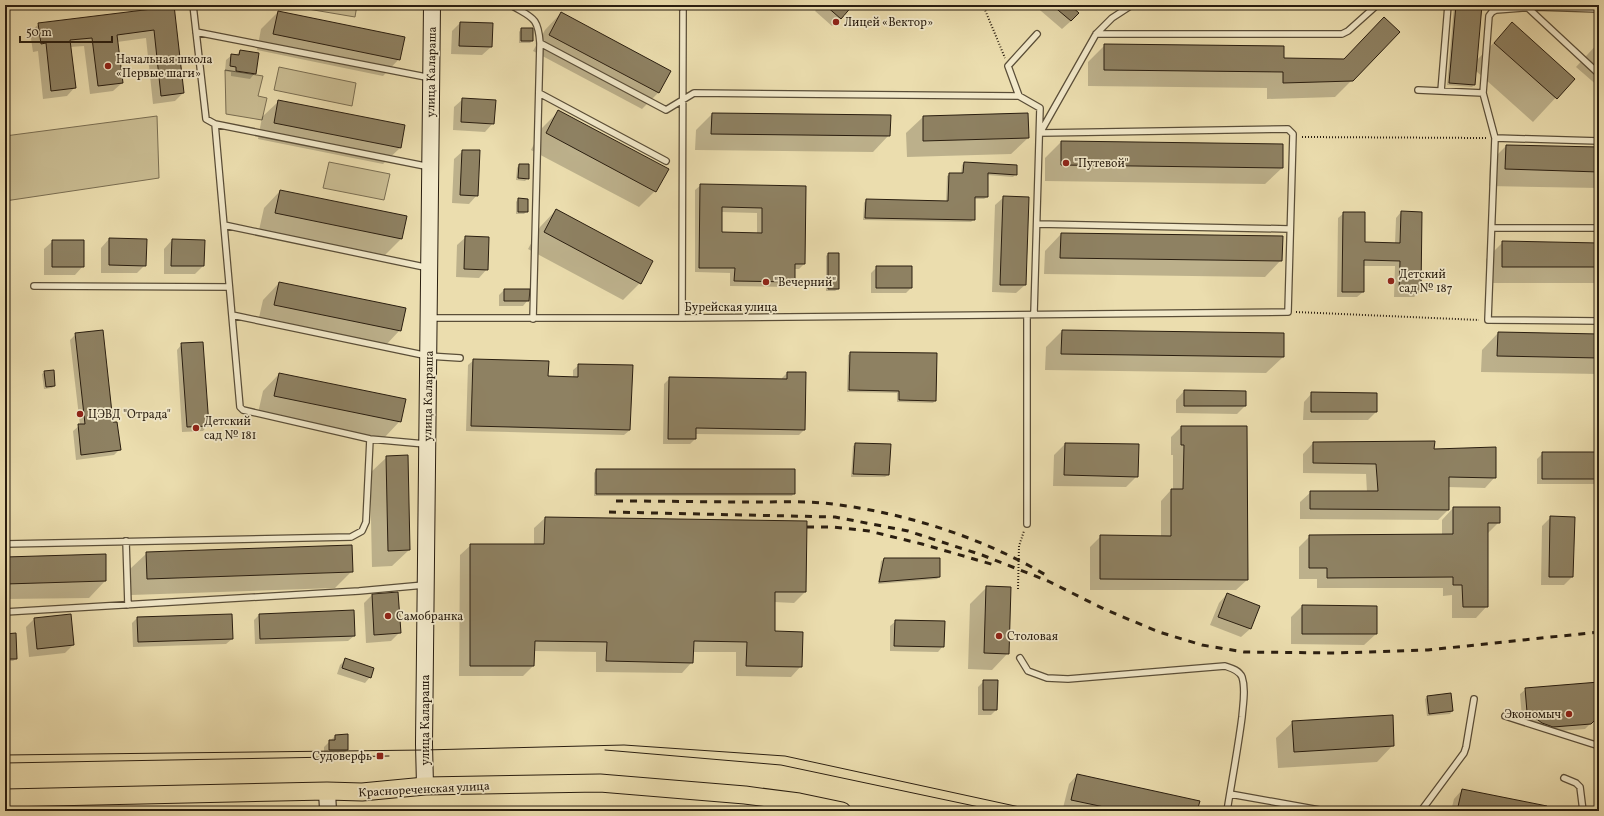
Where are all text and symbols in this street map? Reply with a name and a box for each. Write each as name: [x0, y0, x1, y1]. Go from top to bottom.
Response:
place label: Лицей «Вектор»: [844, 15, 933, 31]
marker: Лицей «Вектор»: [831, 17, 841, 27]
scale bar: [20, 18, 112, 44]
text: 50 m: [26, 25, 52, 41]
street label: улица Калараша: [423, 26, 441, 118]
place label: Начальная школа «Первые шаги»: [116, 52, 212, 82]
marker: Начальная школа «Первые шаги»: [103, 61, 113, 71]
place label: "Путевой": [1074, 156, 1129, 172]
marker: "Путевой": [1061, 158, 1071, 168]
place label: Детский сад № 187: [1399, 267, 1453, 297]
place label: "Вечерний": [774, 275, 836, 291]
marker: Детский сад № 187: [1386, 276, 1396, 286]
marker: "Вечерний": [761, 277, 771, 287]
street label: Бурейская улица: [684, 300, 778, 316]
street label: улица Калараша: [420, 350, 438, 442]
place label: ЦЭВД "Отрада": [88, 407, 171, 423]
marker: ЦЭВД "Отрада": [75, 409, 85, 419]
place label: Детский сад № 181: [204, 414, 256, 444]
marker: Детский сад № 181: [191, 423, 201, 433]
place label: Самобранка: [396, 609, 463, 625]
marker: Самобранка: [383, 611, 393, 621]
place label: Столовая: [1007, 629, 1058, 645]
marker: Столовая: [994, 631, 1004, 641]
street label: улица Калараша: [418, 675, 434, 765]
place label: Экономыч: [1504, 707, 1561, 723]
marker: Экономыч: [1564, 709, 1574, 719]
place label: Судоверфь: [312, 749, 372, 765]
marker: Судоверфь: [375, 751, 385, 761]
street label: Краснореченская улица: [358, 779, 490, 801]

